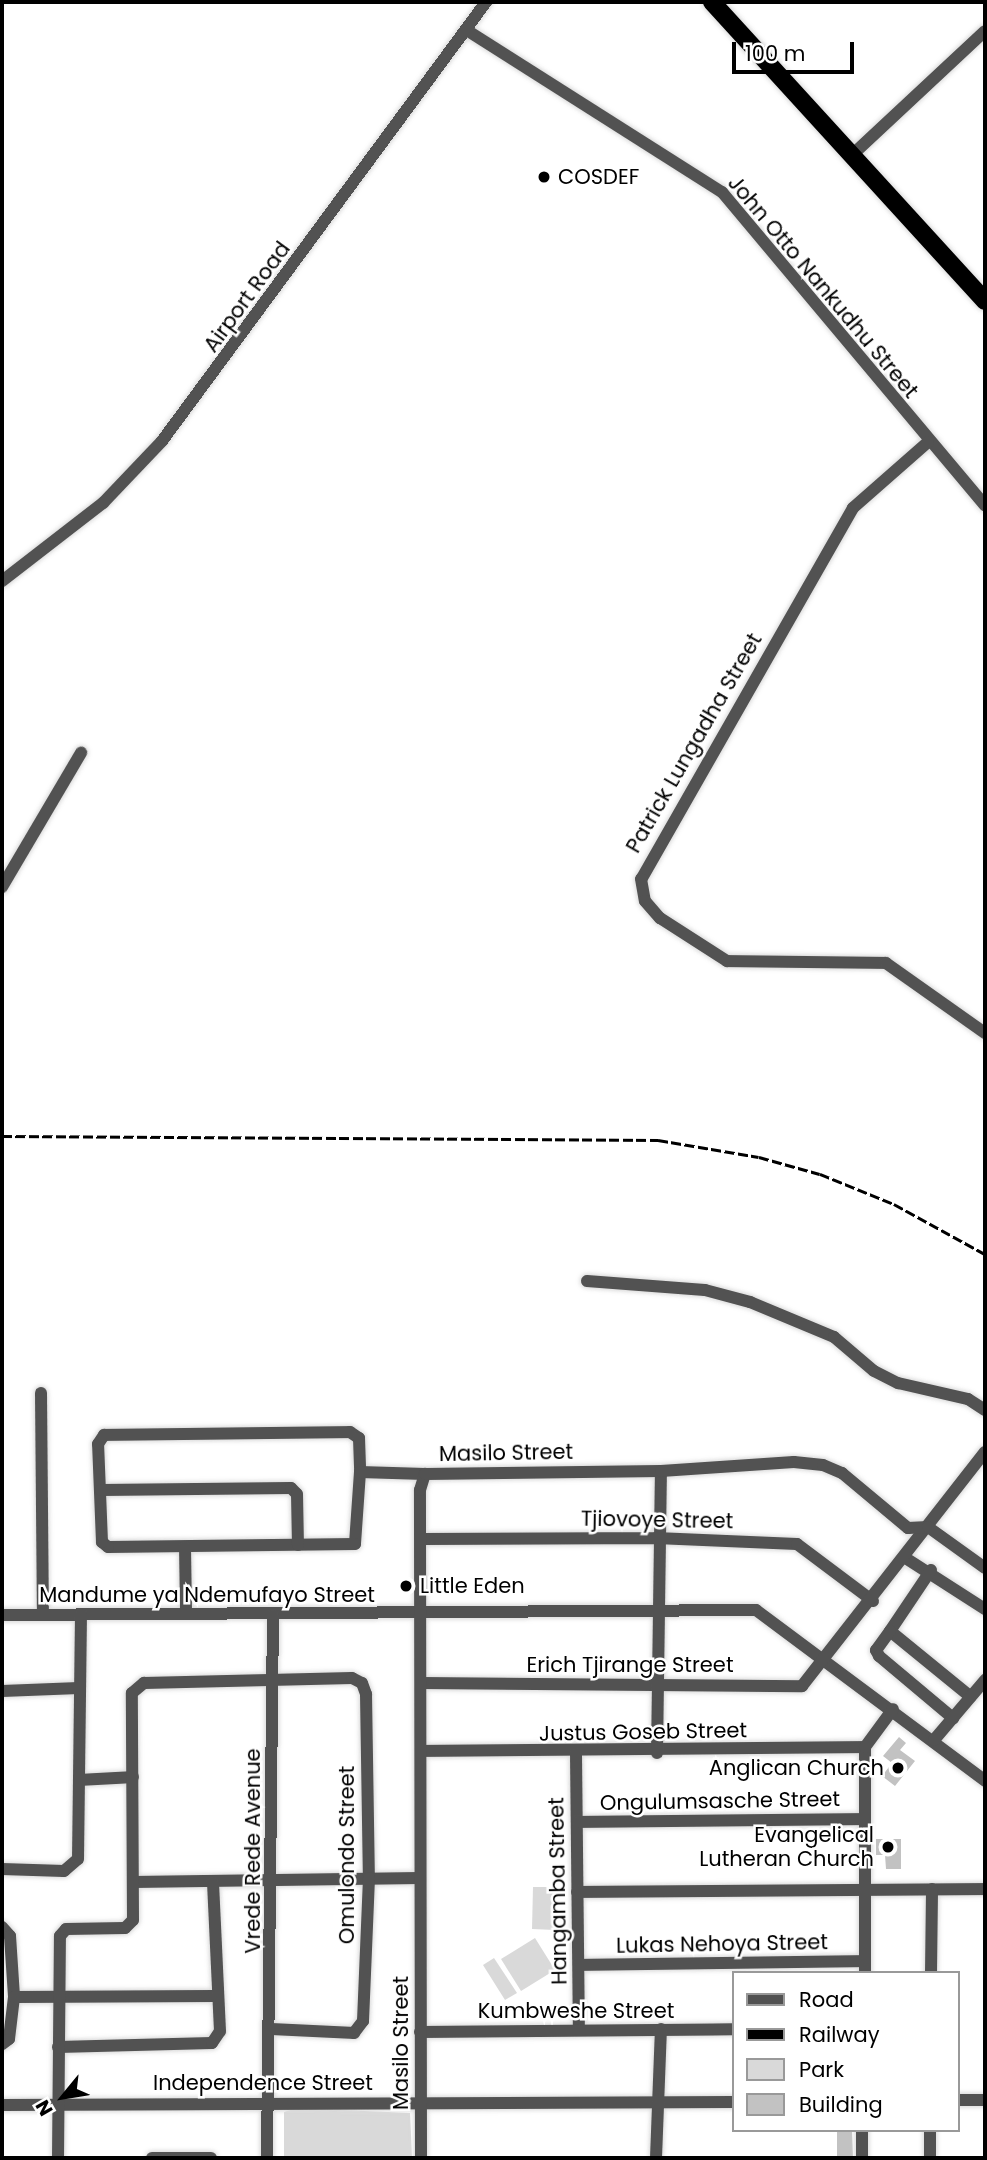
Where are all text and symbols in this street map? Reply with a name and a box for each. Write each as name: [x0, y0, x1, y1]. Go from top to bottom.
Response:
scale bar: [735, 28, 858, 72]
text: 100 m: [745, 39, 805, 68]
place label: COSDEF: [558, 164, 639, 190]
marker: COSDEF: [536, 169, 552, 185]
street label: John Otto Nankudhu Street: [722, 171, 924, 403]
street label: Airport Road: [198, 237, 296, 357]
street label: Patrick Lungadha Street: [621, 629, 767, 857]
street label: Masilo Street: [439, 1439, 573, 1467]
street label: Tjiovoye Street: [581, 1506, 733, 1534]
place label: Little Eden: [420, 1573, 525, 1599]
marker: Little Eden: [398, 1578, 414, 1594]
street label: Mandume ya Ndemufayo Street: [39, 1582, 375, 1608]
street label: Erich Tjirange Street: [526, 1652, 734, 1678]
street label: Justus Goseb Street: [539, 1718, 747, 1746]
street label: Vrede Rede Avenue: [240, 1748, 266, 1954]
place label: Anglican Church: [709, 1755, 884, 1781]
marker: Anglican Church: [890, 1760, 906, 1776]
street label: Omulondo Street: [334, 1766, 360, 1944]
street label: Ongulumsasche Street: [600, 1786, 840, 1816]
street label: Hangamba Street: [544, 1797, 572, 1985]
place label: Evangelical Lutheran Church: [699, 1822, 874, 1872]
marker: Evangelical Lutheran Church: [880, 1839, 896, 1855]
street label: Lukas Nehoya Street: [616, 1930, 828, 1958]
legend: [732, 1971, 959, 2132]
street label: Masilo Street: [388, 1976, 414, 2110]
text: Road: [799, 1985, 854, 2014]
street label: Kumbweshe Street: [478, 1998, 674, 2024]
text: Railway: [799, 2020, 880, 2049]
text: Park: [799, 2055, 844, 2084]
north arrow: [28, 2062, 98, 2132]
street label: Independence Street: [153, 2070, 373, 2096]
text: Building: [799, 2090, 883, 2119]
text: N: [29, 2095, 60, 2121]

